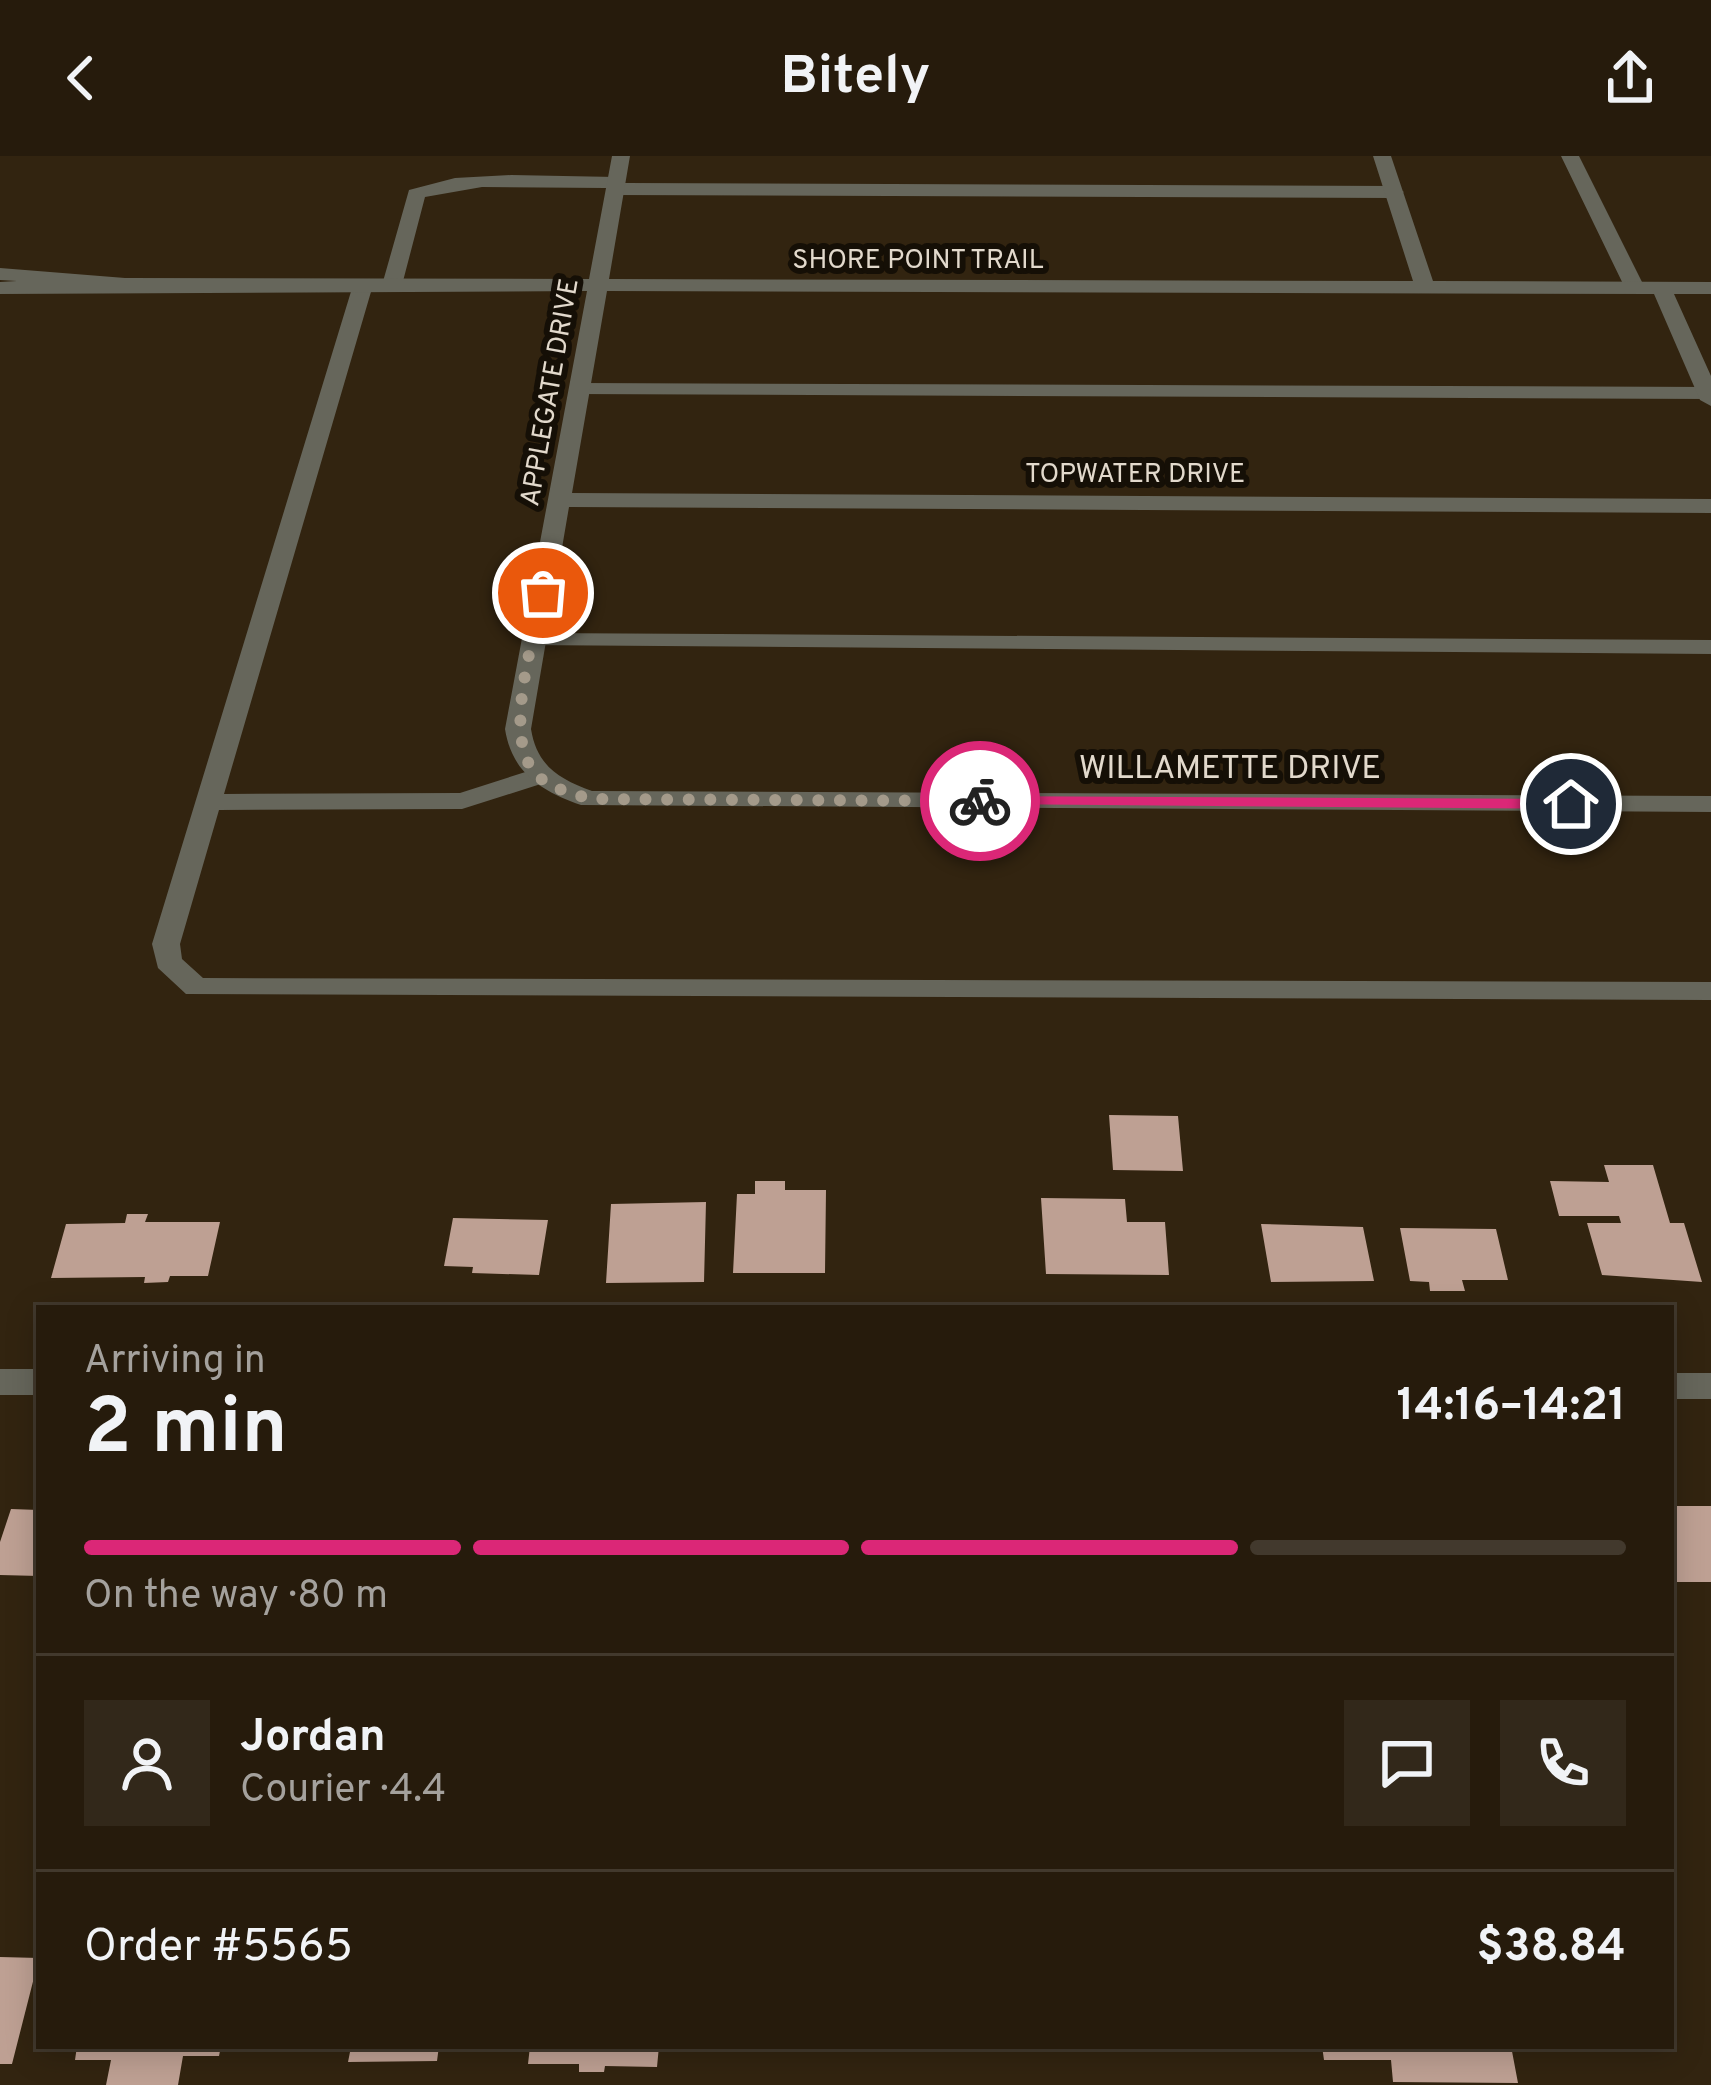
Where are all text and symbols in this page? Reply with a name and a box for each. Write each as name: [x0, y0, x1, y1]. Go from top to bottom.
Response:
text: Bitely: [781, 44, 930, 113]
icon: back: [48, 45, 114, 111]
icon: share: [1597, 45, 1663, 111]
street label: SHORE POINT TRAIL: [792, 244, 1044, 278]
street label: APPLEGATE DRIVE: [514, 276, 588, 509]
street label: TOPWATER DRIVE: [1025, 458, 1245, 492]
pin: [492, 542, 594, 644]
icon: bag: [510, 560, 576, 626]
courier: [920, 741, 1040, 861]
street label: WILLAMETTE DRIVE: [1079, 749, 1381, 791]
pin: [1520, 753, 1622, 855]
icon: bike: [947, 768, 1013, 834]
icon: home: [1538, 771, 1604, 837]
text: Arriving in: [84, 1338, 266, 1387]
text: 14:16–14:21: [1396, 1379, 1626, 1436]
text: 2 min: [84, 1382, 288, 1481]
text: On the way · 80 m: [84, 1573, 388, 1622]
button: person: [84, 1700, 210, 1826]
button: chat: [1344, 1700, 1470, 1826]
button: phone: [1500, 1700, 1626, 1826]
text: Jordan: [240, 1710, 386, 1767]
text: Courier · 4.4: [240, 1767, 446, 1816]
text: Order #5565: [84, 1920, 353, 1977]
text: $38.84: [1476, 1920, 1626, 1977]

